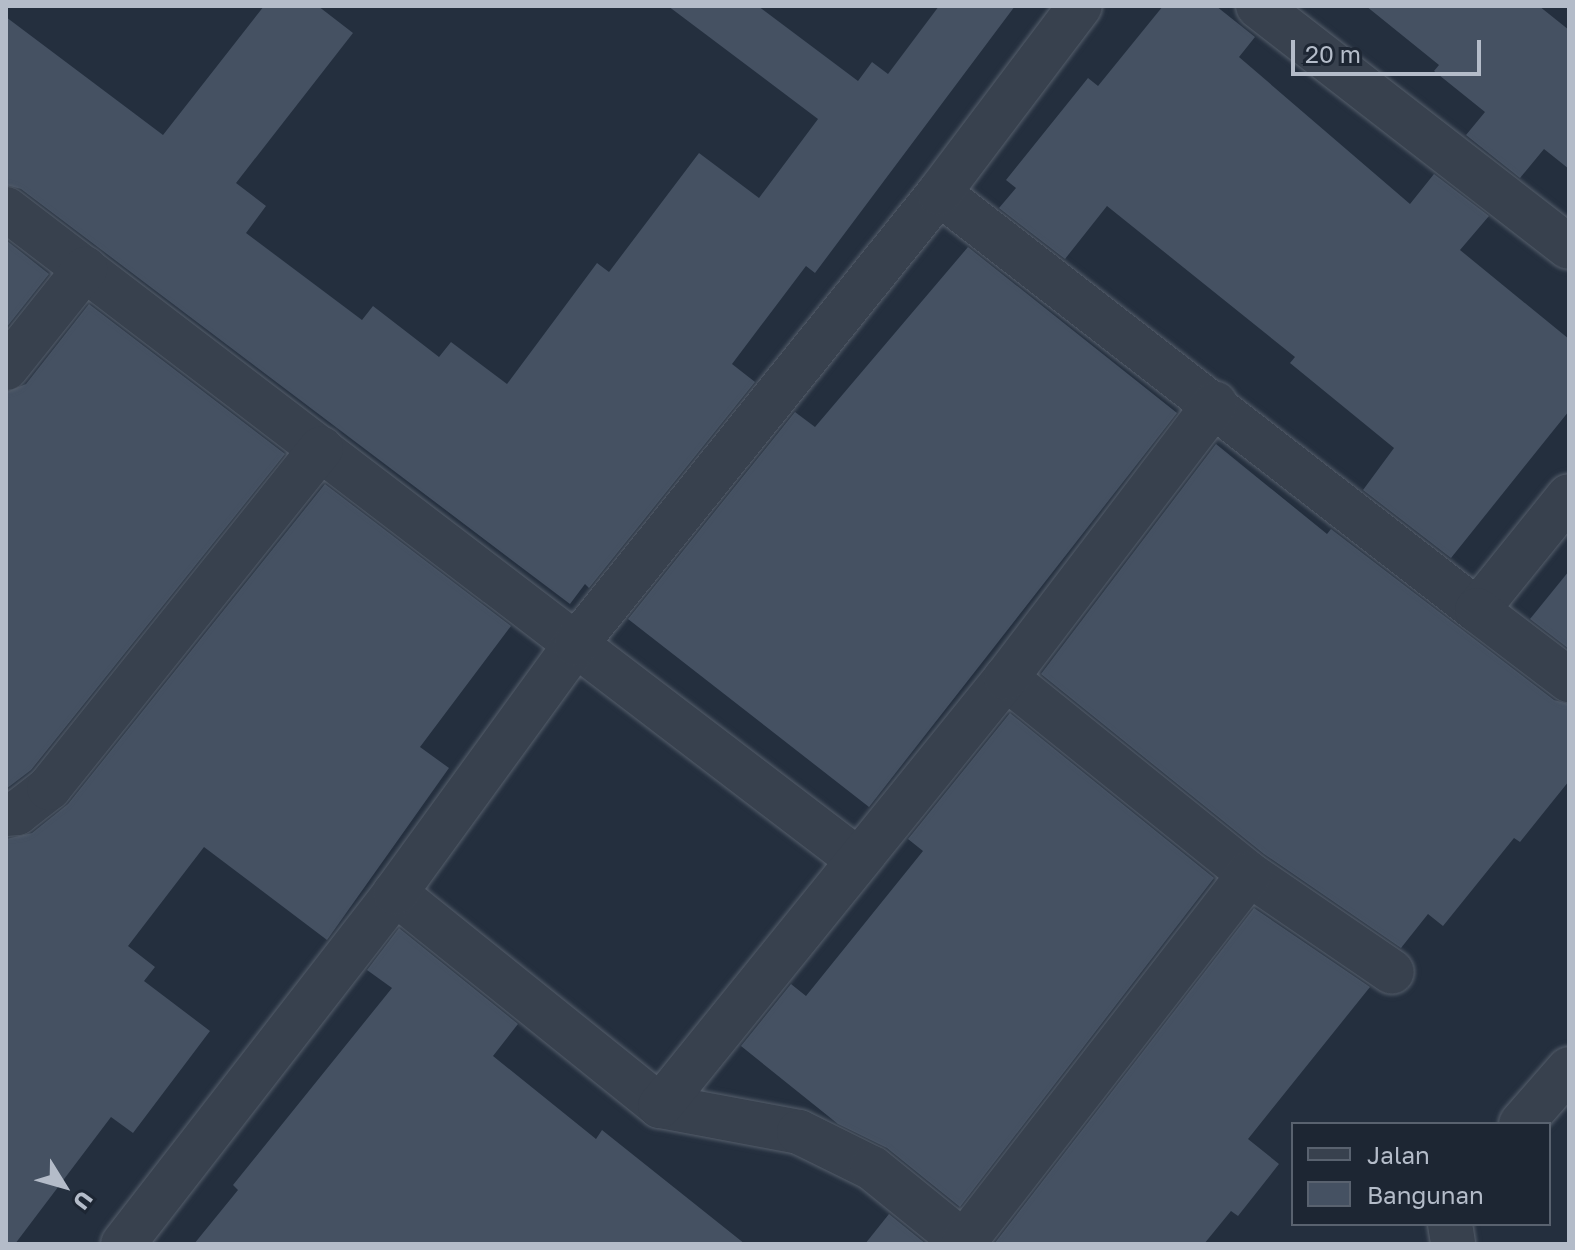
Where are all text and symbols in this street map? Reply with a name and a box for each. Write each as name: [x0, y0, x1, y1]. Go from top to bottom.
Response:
scale bar: [1295, 24, 1485, 74]
text: 20 m: [1305, 39, 1361, 68]
legend: [1291, 1122, 1551, 1226]
text: Jalan: [1367, 1140, 1430, 1169]
north arrow: [24, 1146, 104, 1226]
text: Bangunan: [1367, 1180, 1484, 1209]
text: U: [68, 1186, 99, 1215]

